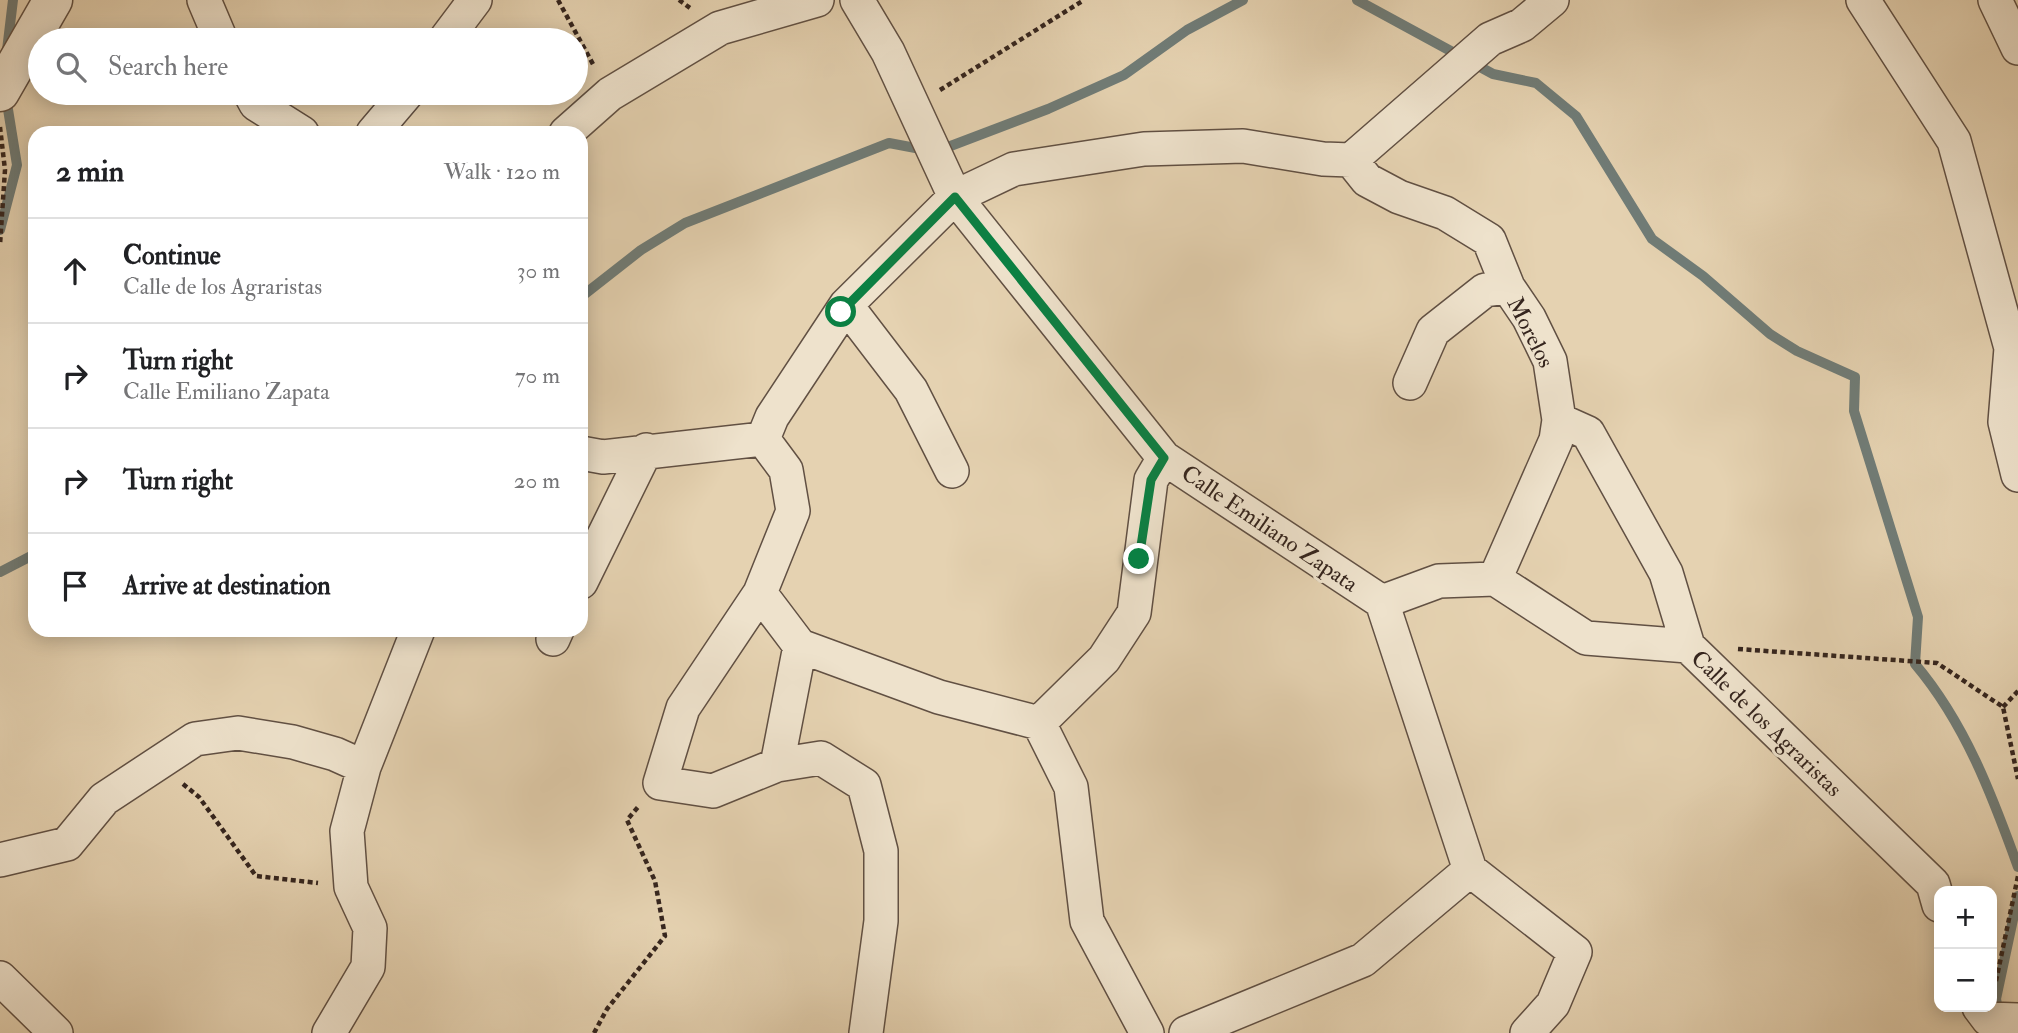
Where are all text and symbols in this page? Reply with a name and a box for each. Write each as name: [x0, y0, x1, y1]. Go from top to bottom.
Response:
search box: [28, 28, 588, 105]
icon: search: [52, 48, 90, 86]
text: Search here: [108, 51, 228, 83]
text: 2 min: [56, 153, 124, 190]
text: Walk · 120 m: [444, 157, 560, 186]
text: Continue: [123, 240, 221, 272]
icon: ahead: [56, 252, 94, 290]
text: 30 m: [517, 256, 560, 285]
text: Calle de los Agraristas: [123, 272, 322, 301]
street label: Morelos: [1500, 292, 1561, 373]
route start: [825, 296, 856, 327]
text: Turn right: [123, 345, 233, 377]
icon: right: [56, 357, 94, 395]
text: 70 m: [515, 361, 560, 390]
text: Calle Emiliano Zapata: [123, 377, 330, 406]
street label: Calle Emiliano Zapata: [1175, 459, 1364, 599]
icon: right: [56, 462, 94, 500]
text: Turn right: [123, 465, 233, 497]
text: 20 m: [514, 466, 560, 495]
route end: [1123, 543, 1154, 574]
icon: arrive: [56, 567, 94, 605]
text: Arrive at destination: [123, 570, 331, 602]
street label: Calle de los Agraristas: [1685, 644, 1848, 803]
map controls: [1934, 886, 1997, 1012]
button: +: [1934, 886, 1997, 949]
button: −: [1934, 949, 1997, 1012]

